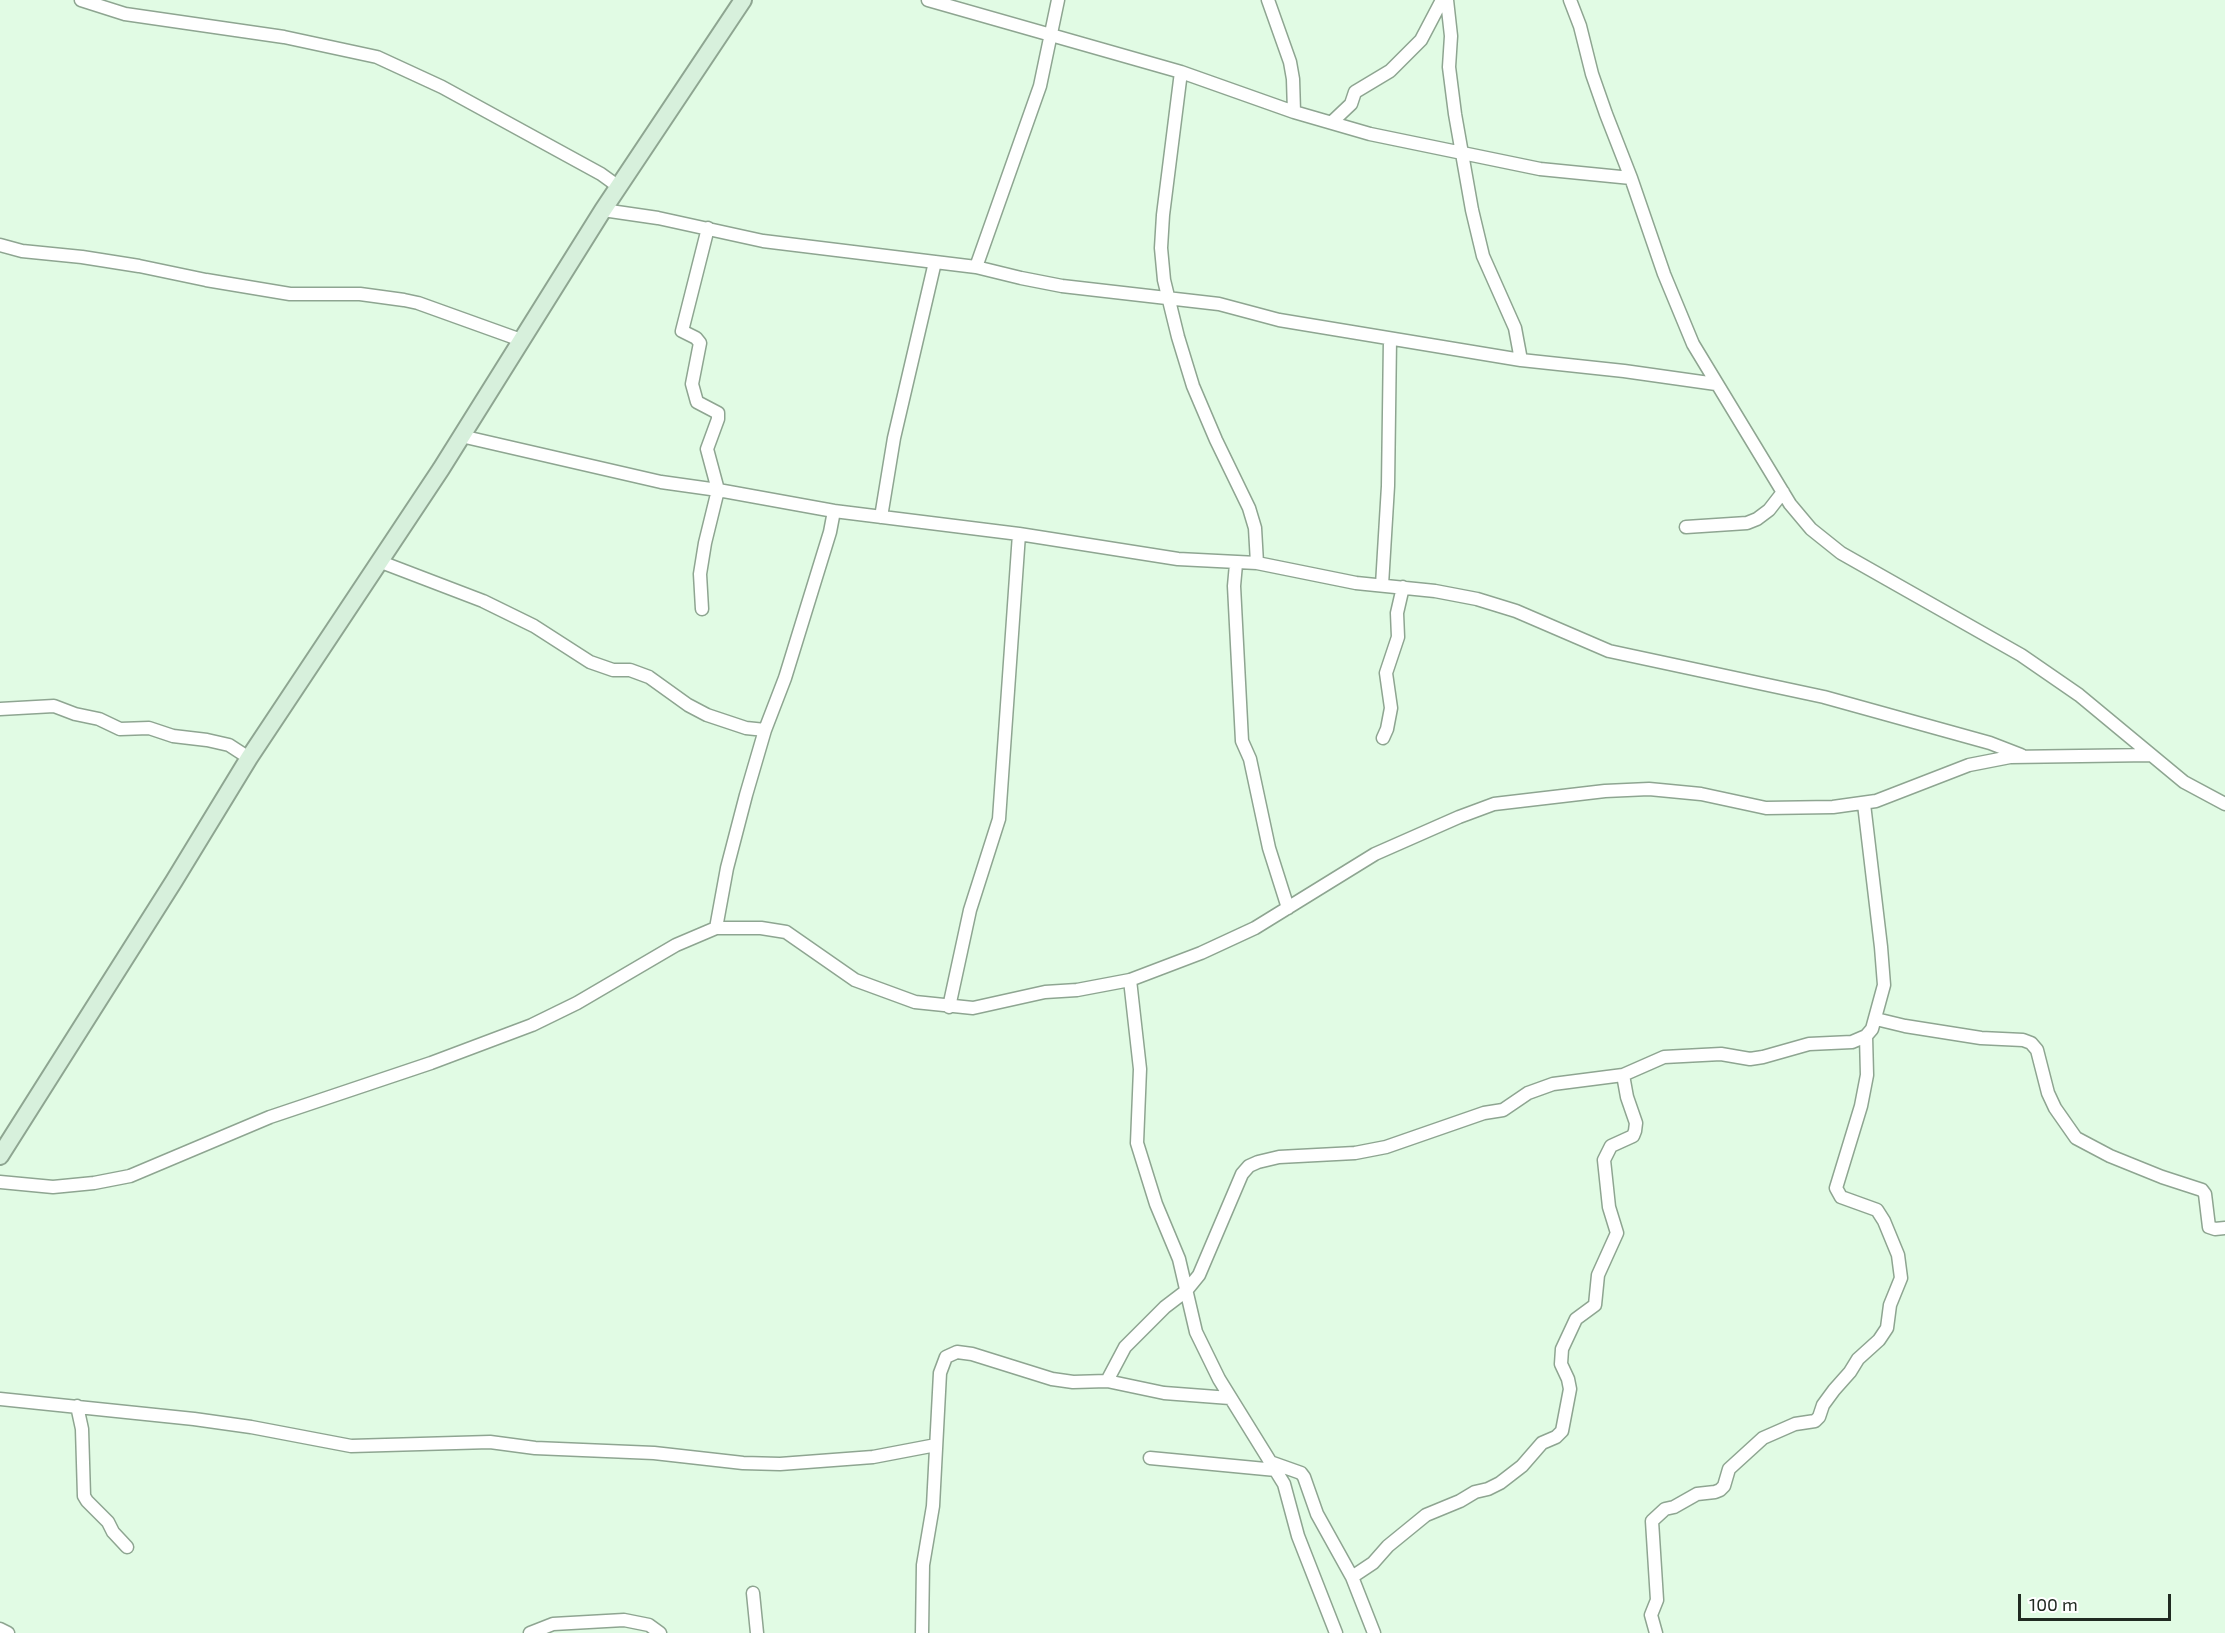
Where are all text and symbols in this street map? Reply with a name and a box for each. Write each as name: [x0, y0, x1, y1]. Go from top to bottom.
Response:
scale bar: [2021, 1582, 2174, 1620]
text: 100 m: [2029, 1593, 2078, 1615]

